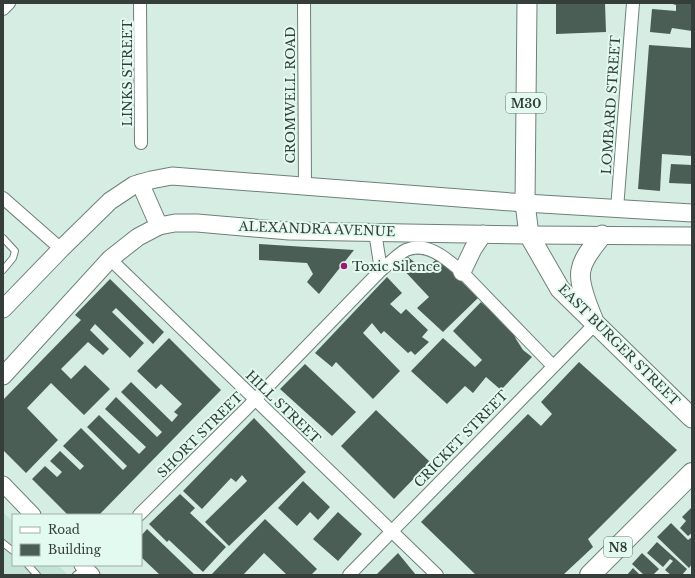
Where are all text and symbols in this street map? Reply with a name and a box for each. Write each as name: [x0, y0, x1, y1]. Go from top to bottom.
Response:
street label: LINKS STREET: [119, 19, 136, 127]
street label: CROMWELL ROAD: [282, 26, 299, 164]
street label: LOMBARD STREET: [598, 34, 624, 175]
road number: M30: [506, 93, 546, 113]
street label: ALEXANDRA AVENUE: [237, 218, 396, 240]
place label: Toxic Silence: [352, 258, 440, 275]
marker: Toxic Silence: [339, 261, 349, 271]
street label: EAST BURGER STREET: [555, 281, 684, 410]
street label: HILL STREET: [242, 367, 325, 448]
street label: CRICKET STREET: [410, 387, 512, 491]
street label: SHORT STREET: [154, 388, 247, 481]
legend: [12, 514, 142, 566]
text: Road: [48, 522, 80, 537]
road number: N8: [604, 537, 632, 557]
text: Building: [48, 542, 102, 557]

